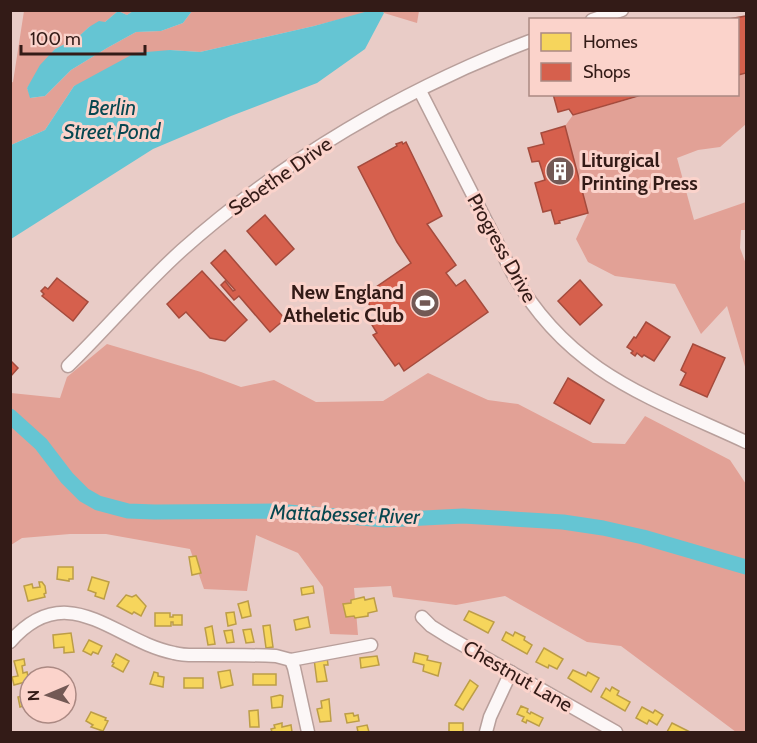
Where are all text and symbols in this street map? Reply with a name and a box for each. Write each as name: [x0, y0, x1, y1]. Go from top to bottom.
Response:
scale bar: [21, 18, 146, 56]
legend: [529, 18, 739, 96]
text: 100 m: [30, 28, 81, 50]
text: Homes: [583, 31, 638, 53]
text: Shops: [583, 61, 631, 83]
water label: Berlin Street Pond: [63, 95, 162, 144]
street label: Sebethe Drive: [224, 132, 336, 220]
place label: Liturgical Printing Press: [581, 148, 698, 195]
building icon: Liturgical Printing Press: [544, 155, 576, 187]
street label: Progress Drive: [462, 189, 542, 307]
place label: New England Atheletic Club: [283, 280, 404, 327]
sports icon: New England Atheletic Club: [409, 287, 441, 319]
water label: Mattabesset River: [269, 499, 422, 529]
street label: Chestnut Lane: [459, 635, 577, 717]
north arrow: [18, 665, 78, 725]
text: N: [24, 690, 43, 701]

